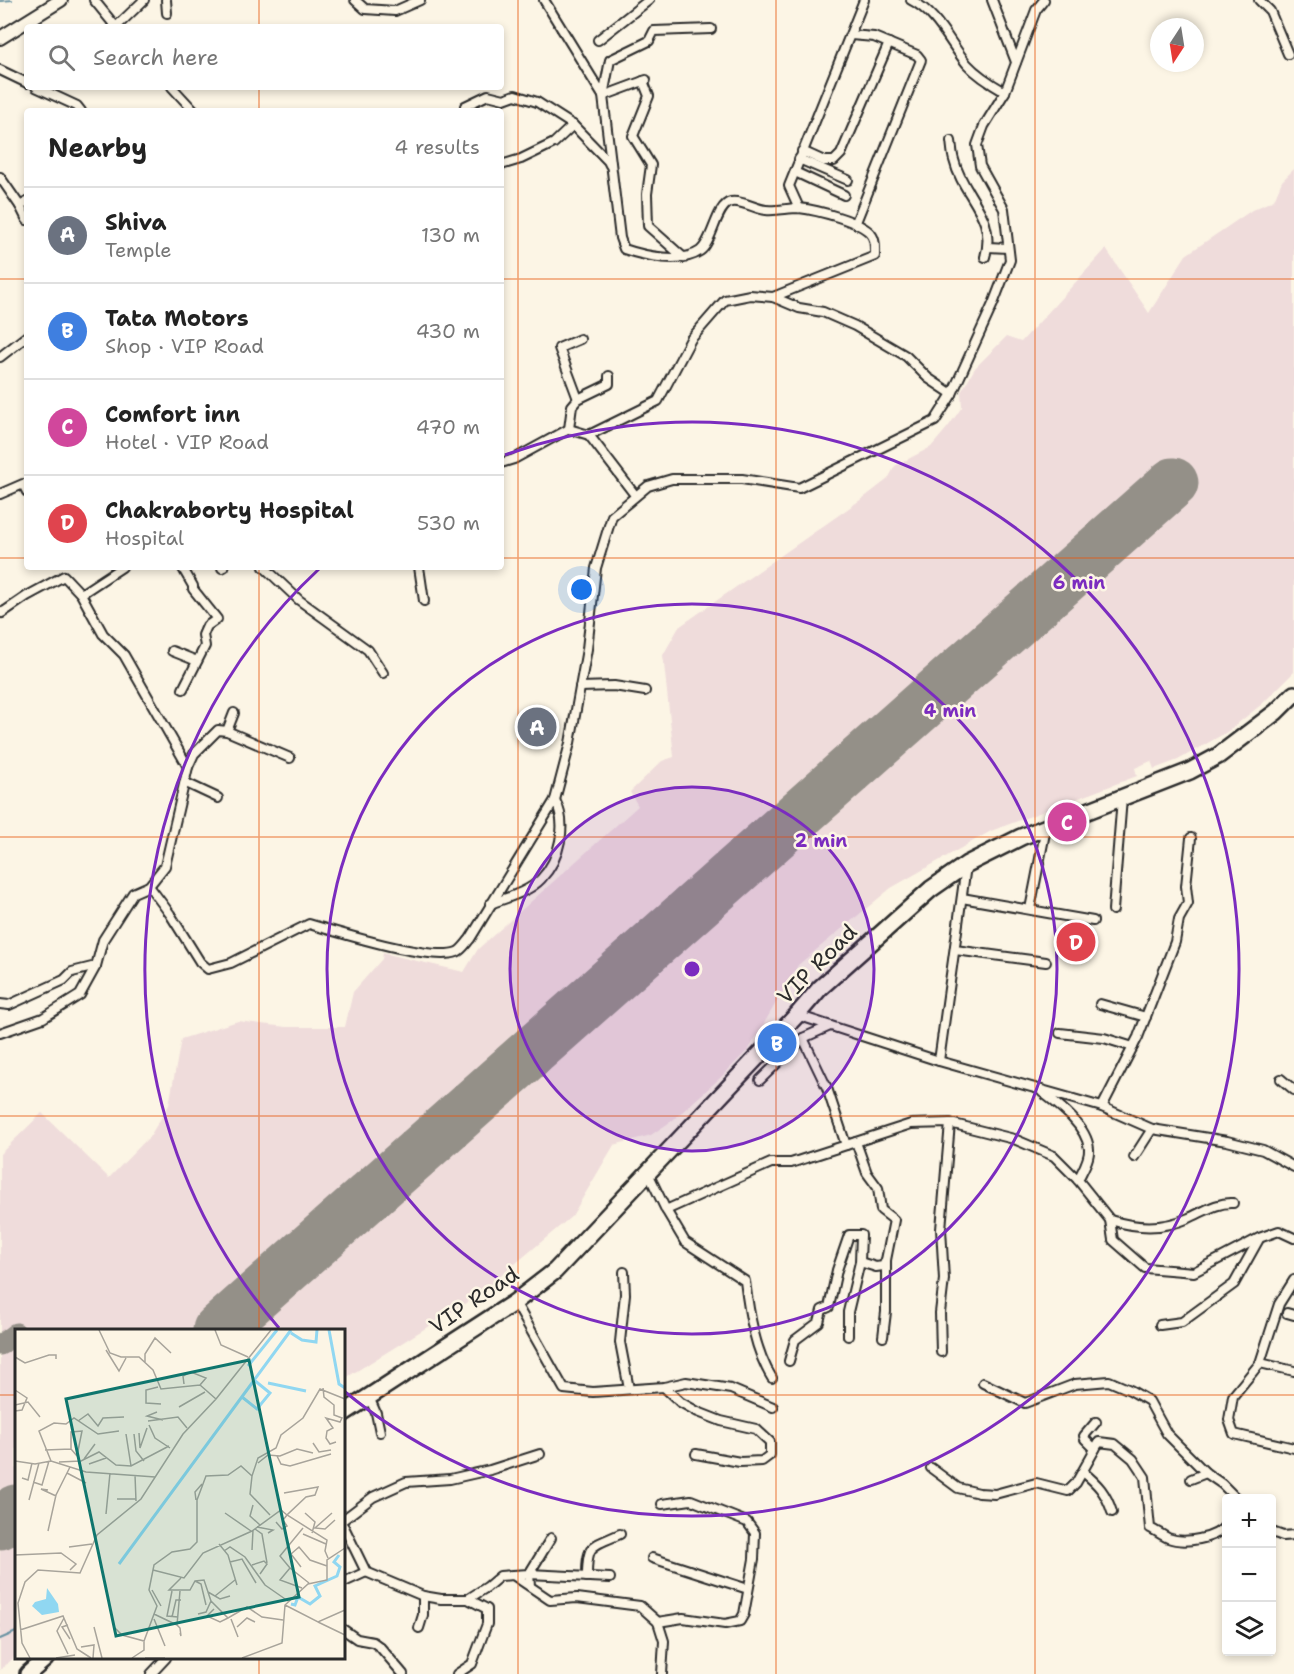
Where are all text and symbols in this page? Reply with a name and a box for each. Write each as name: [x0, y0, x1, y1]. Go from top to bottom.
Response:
north arrow: [1150, 18, 1204, 72]
search box: [24, 24, 504, 90]
icon: search: [45, 41, 78, 74]
text: Search here: [93, 43, 219, 72]
text: Nearby: [48, 130, 147, 165]
text: 4 results: [394, 134, 480, 160]
text: Shiva: [105, 208, 166, 237]
text: A: [60, 222, 75, 248]
text: 130 m: [421, 222, 480, 248]
text: Temple: [105, 237, 172, 263]
text: Tata Motors: [105, 304, 249, 333]
text: B: [61, 318, 74, 344]
text: 430 m: [416, 318, 480, 344]
text: Shop · VIP Road: [105, 333, 264, 359]
text: Comfort inn: [105, 400, 240, 429]
text: C: [61, 414, 74, 440]
text: 470 m: [416, 414, 480, 440]
text: Hotel · VIP Road: [105, 429, 269, 455]
text: Chakraborty Hospital: [105, 496, 354, 525]
text: D: [60, 510, 75, 536]
text: 530 m: [417, 510, 480, 536]
text: Hospital: [105, 525, 184, 551]
text: 6 min: [1053, 571, 1105, 595]
your location: [567, 575, 596, 604]
text: 4 min: [924, 699, 976, 723]
pin: A: [518, 704, 556, 750]
pin: C: [1048, 800, 1086, 844]
text: 2 min: [795, 829, 847, 853]
street label: VIP Road: [771, 918, 863, 1010]
pin: D: [1056, 920, 1096, 964]
centre of rings: [682, 959, 702, 979]
pin: B: [758, 1020, 796, 1066]
street label: VIP Road: [423, 1259, 525, 1341]
inset map: [15, 1329, 345, 1659]
map controls: [1222, 1494, 1276, 1656]
button: +: [1222, 1494, 1276, 1548]
button: −: [1222, 1548, 1276, 1602]
button: layers: [1222, 1602, 1276, 1656]

